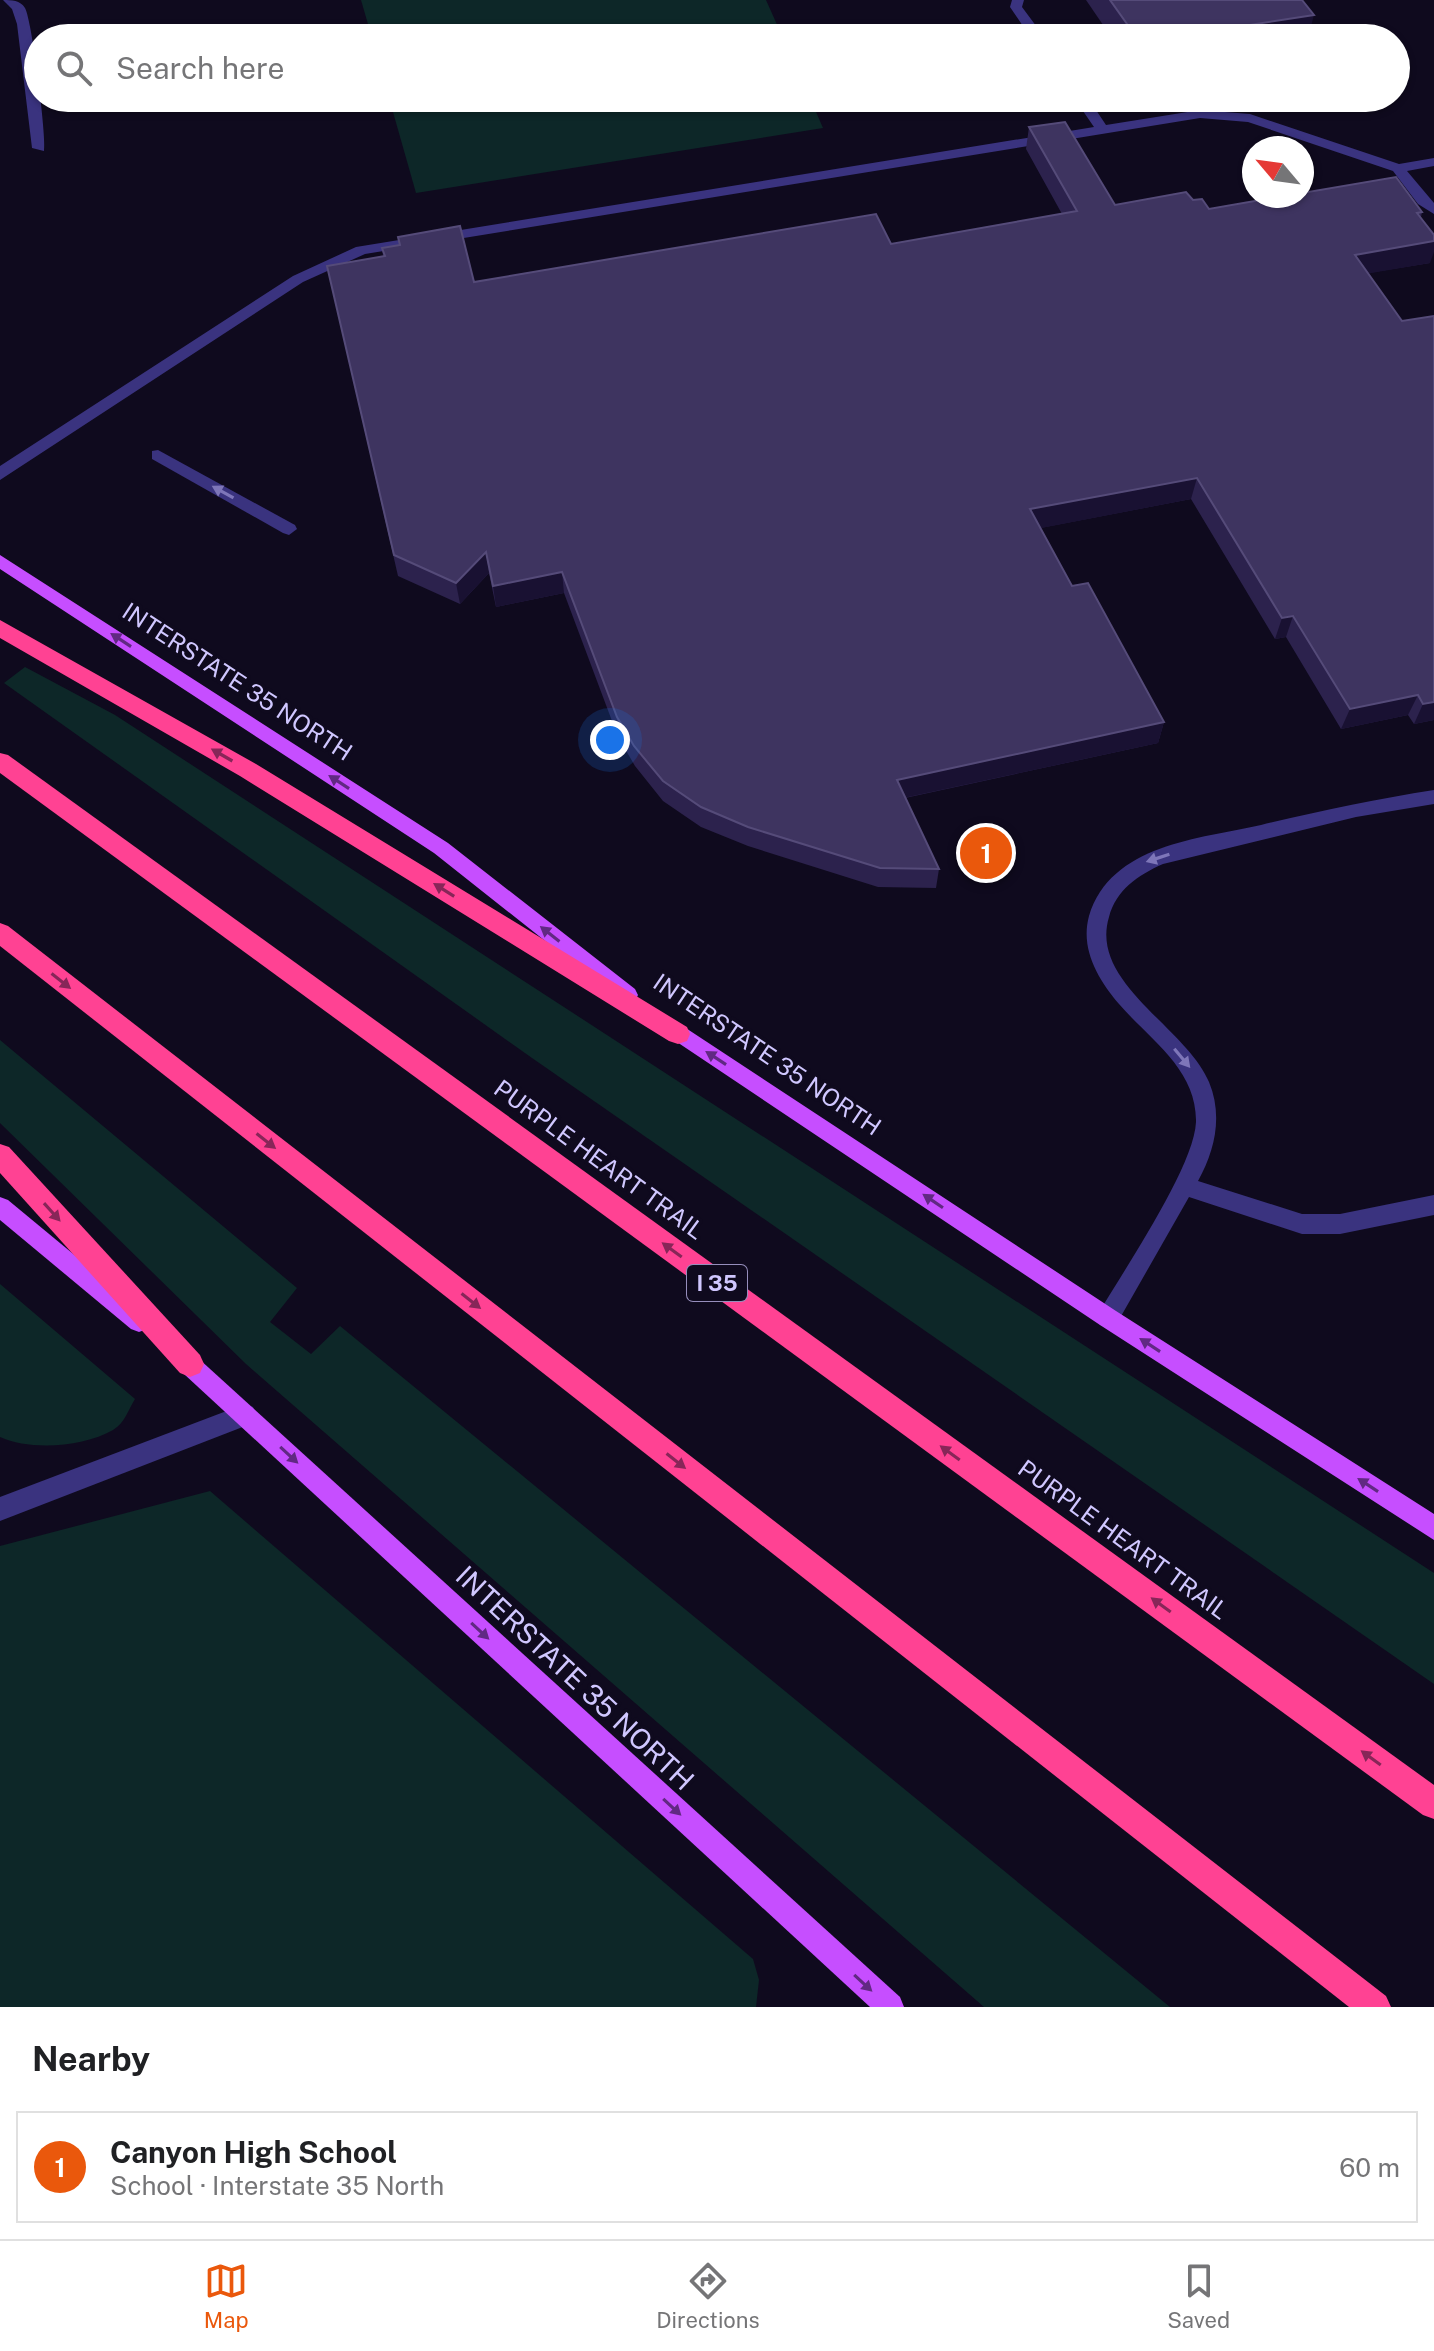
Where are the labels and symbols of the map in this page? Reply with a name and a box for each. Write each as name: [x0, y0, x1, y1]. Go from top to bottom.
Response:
north arrow: [1242, 136, 1314, 208]
one-way arrow: [212, 485, 235, 499]
street label: INTERSTATE 35 NORTH: [117, 596, 358, 766]
one-way arrow: [111, 633, 132, 648]
your location: [590, 720, 630, 760]
one-way arrow: [211, 748, 233, 762]
one-way arrow: [329, 775, 350, 790]
pin: 1: [960, 823, 1012, 883]
one-way arrow: [1145, 852, 1169, 865]
one-way arrow: [433, 884, 455, 898]
one-way arrow: [540, 926, 560, 942]
street label: INTERSTATE 35 NORTH: [649, 968, 887, 1141]
one-way arrow: [51, 973, 72, 989]
one-way arrow: [1173, 1048, 1190, 1068]
one-way arrow: [705, 1051, 727, 1065]
street label: PURPLE HEART TRAIL: [489, 1074, 710, 1245]
one-way arrow: [256, 1133, 277, 1149]
one-way arrow: [923, 1194, 944, 1209]
one-way arrow: [43, 1203, 61, 1222]
one-way arrow: [662, 1243, 682, 1259]
road number: I 35: [687, 1265, 747, 1301]
one-way arrow: [461, 1293, 481, 1309]
one-way arrow: [1139, 1338, 1161, 1352]
one-way arrow: [940, 1445, 961, 1461]
one-way arrow: [279, 1446, 298, 1464]
one-way arrow: [666, 1453, 686, 1469]
street label: PURPLE HEART TRAIL: [1013, 1454, 1234, 1625]
one-way arrow: [1358, 1478, 1379, 1493]
street label: INTERSTATE 35 NORTH: [450, 1559, 701, 1796]
one-way arrow: [1150, 1597, 1172, 1613]
one-way arrow: [470, 1622, 490, 1639]
one-way arrow: [1361, 1751, 1382, 1766]
one-way arrow: [662, 1797, 681, 1815]
one-way arrow: [854, 1973, 873, 1991]

